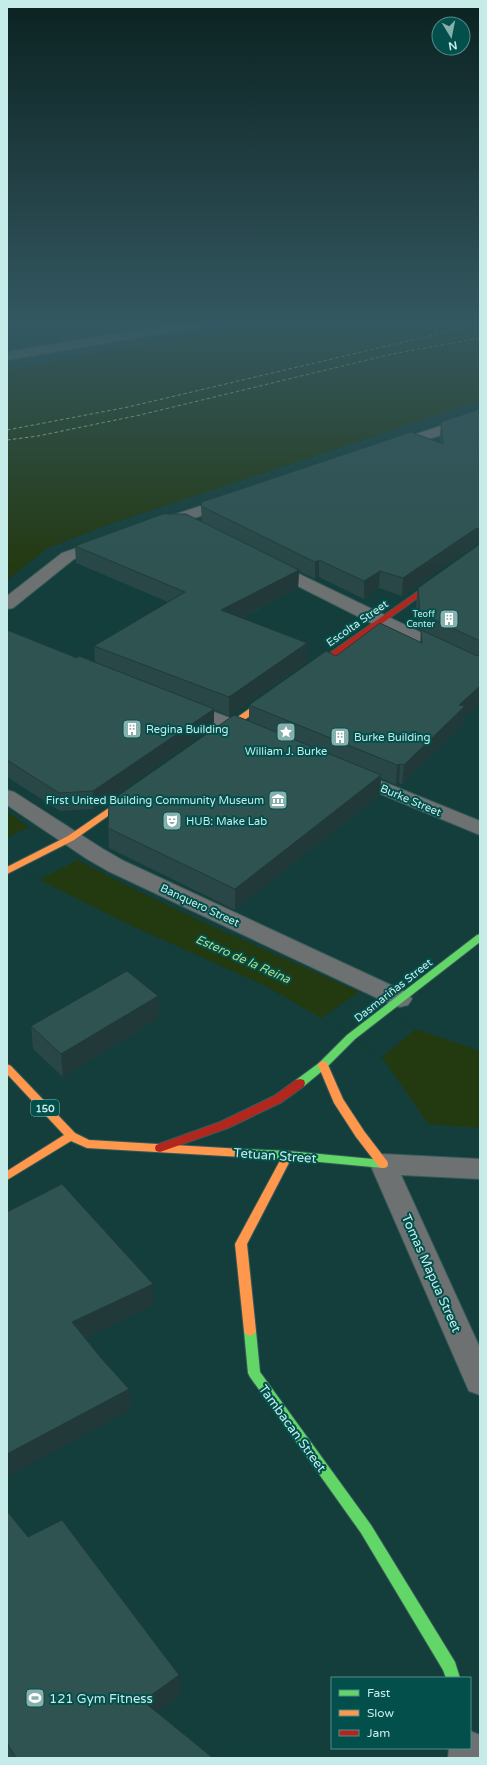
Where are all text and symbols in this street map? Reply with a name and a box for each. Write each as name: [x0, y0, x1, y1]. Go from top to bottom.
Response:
north arrow: [431, 16, 471, 56]
text: N: [447, 38, 458, 53]
street label: Escolta Street: [324, 597, 391, 649]
building icon: Teoff Center: [438, 608, 460, 630]
place label: Teoff Center: [407, 609, 436, 630]
building icon: Regina Building: [121, 718, 143, 740]
place icon: William J. Burke: [275, 721, 297, 743]
place label: Regina Building: [146, 723, 229, 736]
building icon: Burke Building: [329, 726, 351, 748]
place label: Burke Building: [354, 731, 431, 744]
place label: William J. Burke: [245, 745, 327, 758]
street label: Burke Street: [378, 782, 443, 819]
museum icon: First United Building Community Museum: [267, 789, 289, 811]
place label: First United Building Community Museum: [46, 794, 264, 807]
theatre icon: HUB: Make Lab: [161, 810, 183, 832]
place label: HUB: Make Lab: [186, 815, 267, 828]
street label: Banquero Street: [158, 882, 241, 929]
water label: Estero de la Reina: [193, 932, 293, 986]
street label: Dasmariñas Street: [352, 956, 435, 1025]
road number: 150: [31, 1100, 59, 1116]
street label: Tetuan Street: [233, 1145, 317, 1167]
street label: Tomas Mapua Street: [398, 1212, 464, 1335]
street label: Tambacan Street: [255, 1382, 329, 1476]
legend: [331, 1677, 471, 1749]
text: Fast: [367, 1686, 391, 1700]
sports icon: 121 Gym Fitness: [24, 1687, 46, 1709]
place label: 121 Gym Fitness: [49, 1691, 153, 1707]
text: Slow: [367, 1706, 394, 1720]
text: Jam: [367, 1726, 390, 1740]

